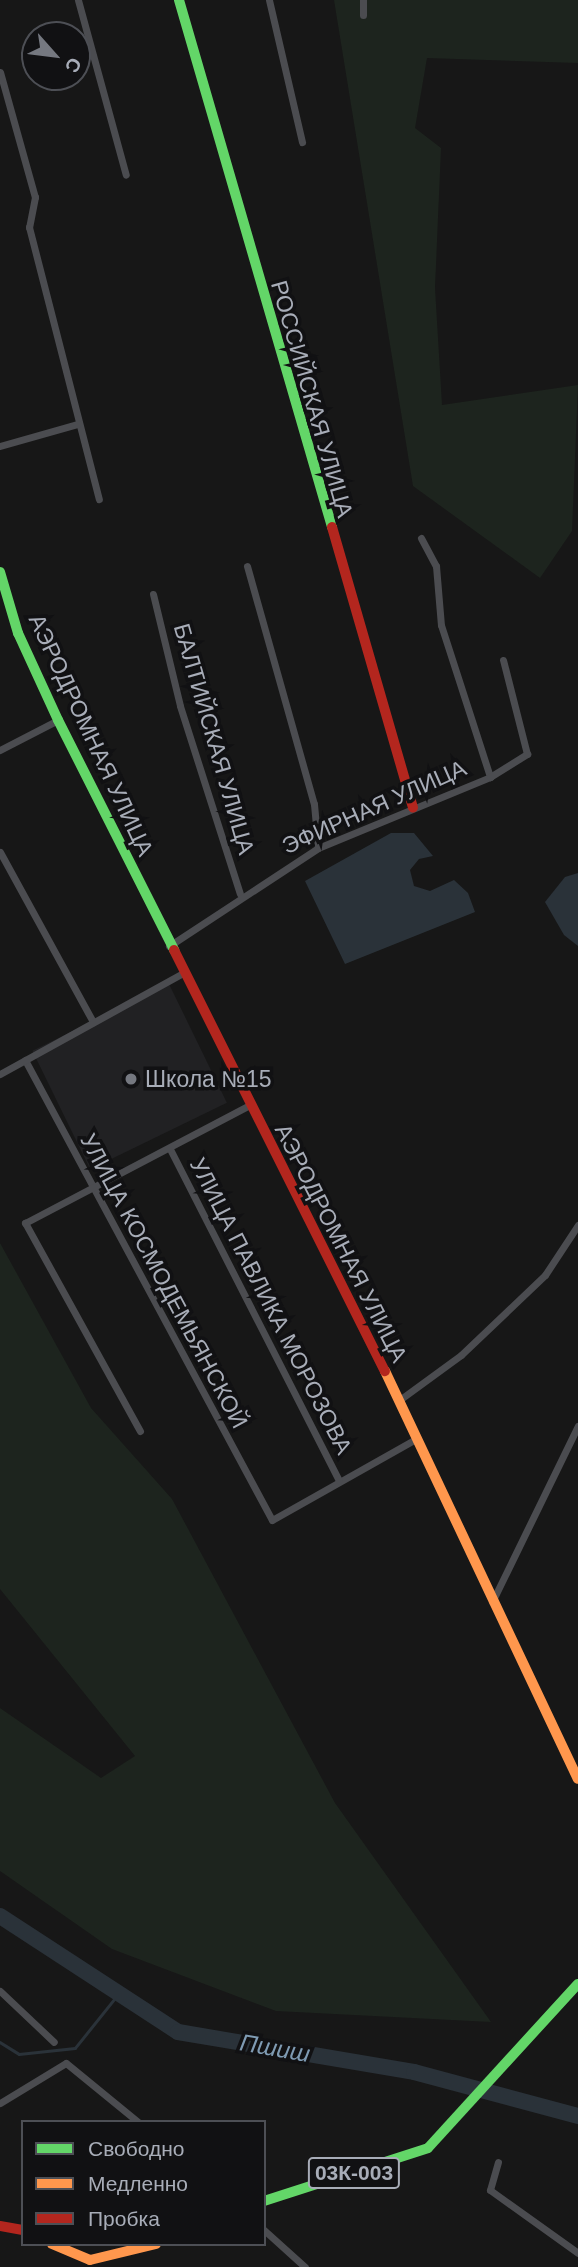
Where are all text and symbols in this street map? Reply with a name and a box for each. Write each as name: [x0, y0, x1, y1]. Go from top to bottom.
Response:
north arrow: [21, 21, 91, 91]
text: С: [61, 54, 86, 76]
street label: РОССИЙСКАЯ УЛИЦА: [265, 277, 359, 521]
street label: АЭРОДРОМНАЯ УЛИЦА: [23, 610, 159, 860]
street label: БАЛТИЙСКАЯ УЛИЦА: [168, 620, 260, 858]
street label: ЭФИРНАЯ УЛИЦА: [278, 754, 470, 860]
place label: Школа №15: [145, 1065, 272, 1093]
marker: Школа №15: [123, 1071, 139, 1087]
street label: АЭРОДРОМНАЯ УЛИЦА: [269, 1119, 413, 1367]
street label: УЛИЦА КОСМОДЕМЬЯНСКОЙ: [74, 1129, 254, 1433]
street label: УЛИЦА ПАВЛИКА МОРОЗОВА: [184, 1153, 358, 1459]
water label: Пшиш: [238, 2028, 312, 2068]
legend: [21, 2120, 266, 2246]
text: Свободно: [88, 2137, 185, 2160]
road number: 03К-003: [307, 2156, 401, 2190]
text: Медленно: [88, 2172, 188, 2195]
text: Пробка: [88, 2207, 160, 2230]

